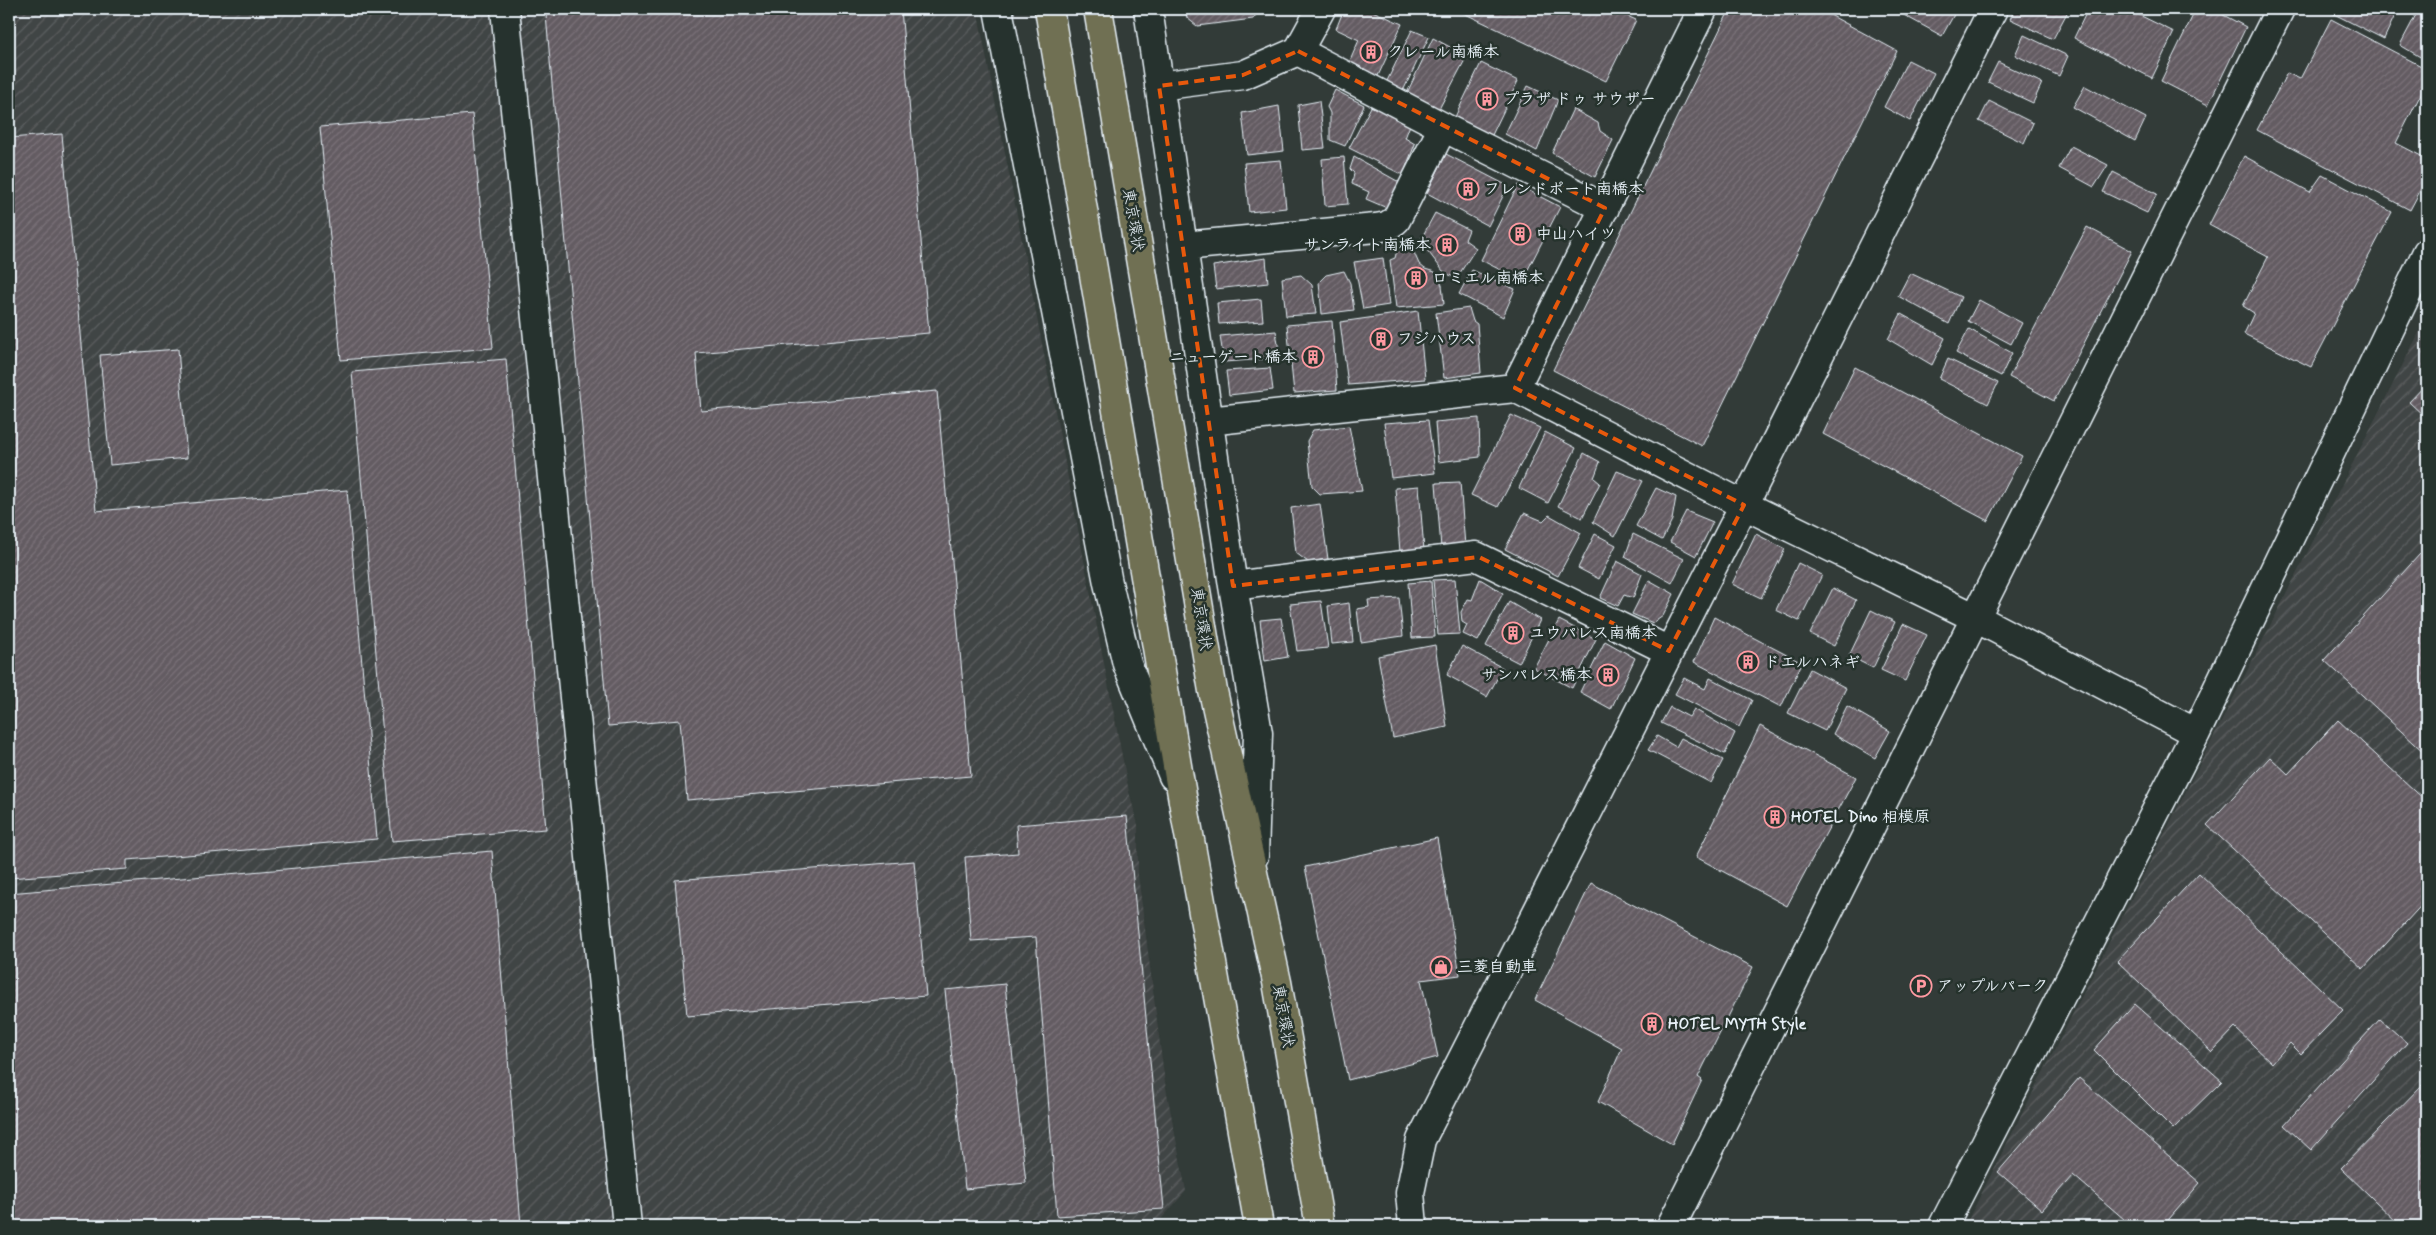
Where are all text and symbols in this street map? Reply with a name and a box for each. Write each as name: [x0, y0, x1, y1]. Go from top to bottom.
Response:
building icon: クレール南橋本: [1359, 40, 1383, 64]
place label: クレール南橋本: [1387, 42, 1499, 63]
building icon: プラザ ドゥ サウザー: [1475, 87, 1499, 111]
place label: プラザ ドゥ サウザー: [1503, 89, 1656, 110]
building icon: フレンドポート南橋本: [1456, 177, 1480, 201]
place label: フレンドポート南橋本: [1484, 179, 1644, 200]
street label: 東京環状: [1117, 187, 1149, 253]
building icon: 中山ハイツ: [1508, 222, 1532, 246]
place label: 中山ハイツ: [1536, 224, 1616, 245]
building icon: サンライト南橋本: [1435, 233, 1459, 257]
place label: サンライト南橋本: [1303, 235, 1431, 256]
building icon: ロミエル南橋本: [1404, 266, 1428, 290]
place label: ロミエル南橋本: [1432, 268, 1544, 289]
building icon: フジハウス: [1369, 327, 1393, 351]
place label: フジハウス: [1397, 329, 1476, 350]
building icon: ニューゲート橋本: [1301, 345, 1325, 369]
place label: ニューゲート橋本: [1169, 347, 1297, 368]
street label: 東京環状: [1186, 586, 1216, 652]
building icon: ユウパレス南橋本: [1501, 621, 1525, 645]
place label: ユウパレス南橋本: [1529, 623, 1657, 644]
building icon: ドエルハネギ: [1736, 650, 1760, 674]
place label: ドエルハネギ: [1764, 652, 1860, 673]
building icon: サンパレス橋本: [1596, 663, 1620, 687]
place label: サンパレス橋本: [1481, 665, 1592, 686]
building icon: HOTEL Dino 相模原: [1763, 805, 1787, 829]
place label: HOTEL Dino 相模原: [1791, 807, 1930, 828]
shop icon: 三菱自動車: [1429, 955, 1453, 979]
place label: 三菱自動車: [1457, 957, 1537, 978]
parking icon: アップルパーク: [1909, 974, 1933, 998]
place label: アップルパーク: [1937, 976, 2048, 997]
street label: 東京環状: [1267, 983, 1299, 1049]
building icon: HOTEL MYTH Style: [1640, 1012, 1664, 1036]
place label: HOTEL MYTH Style: [1668, 1014, 1807, 1035]

